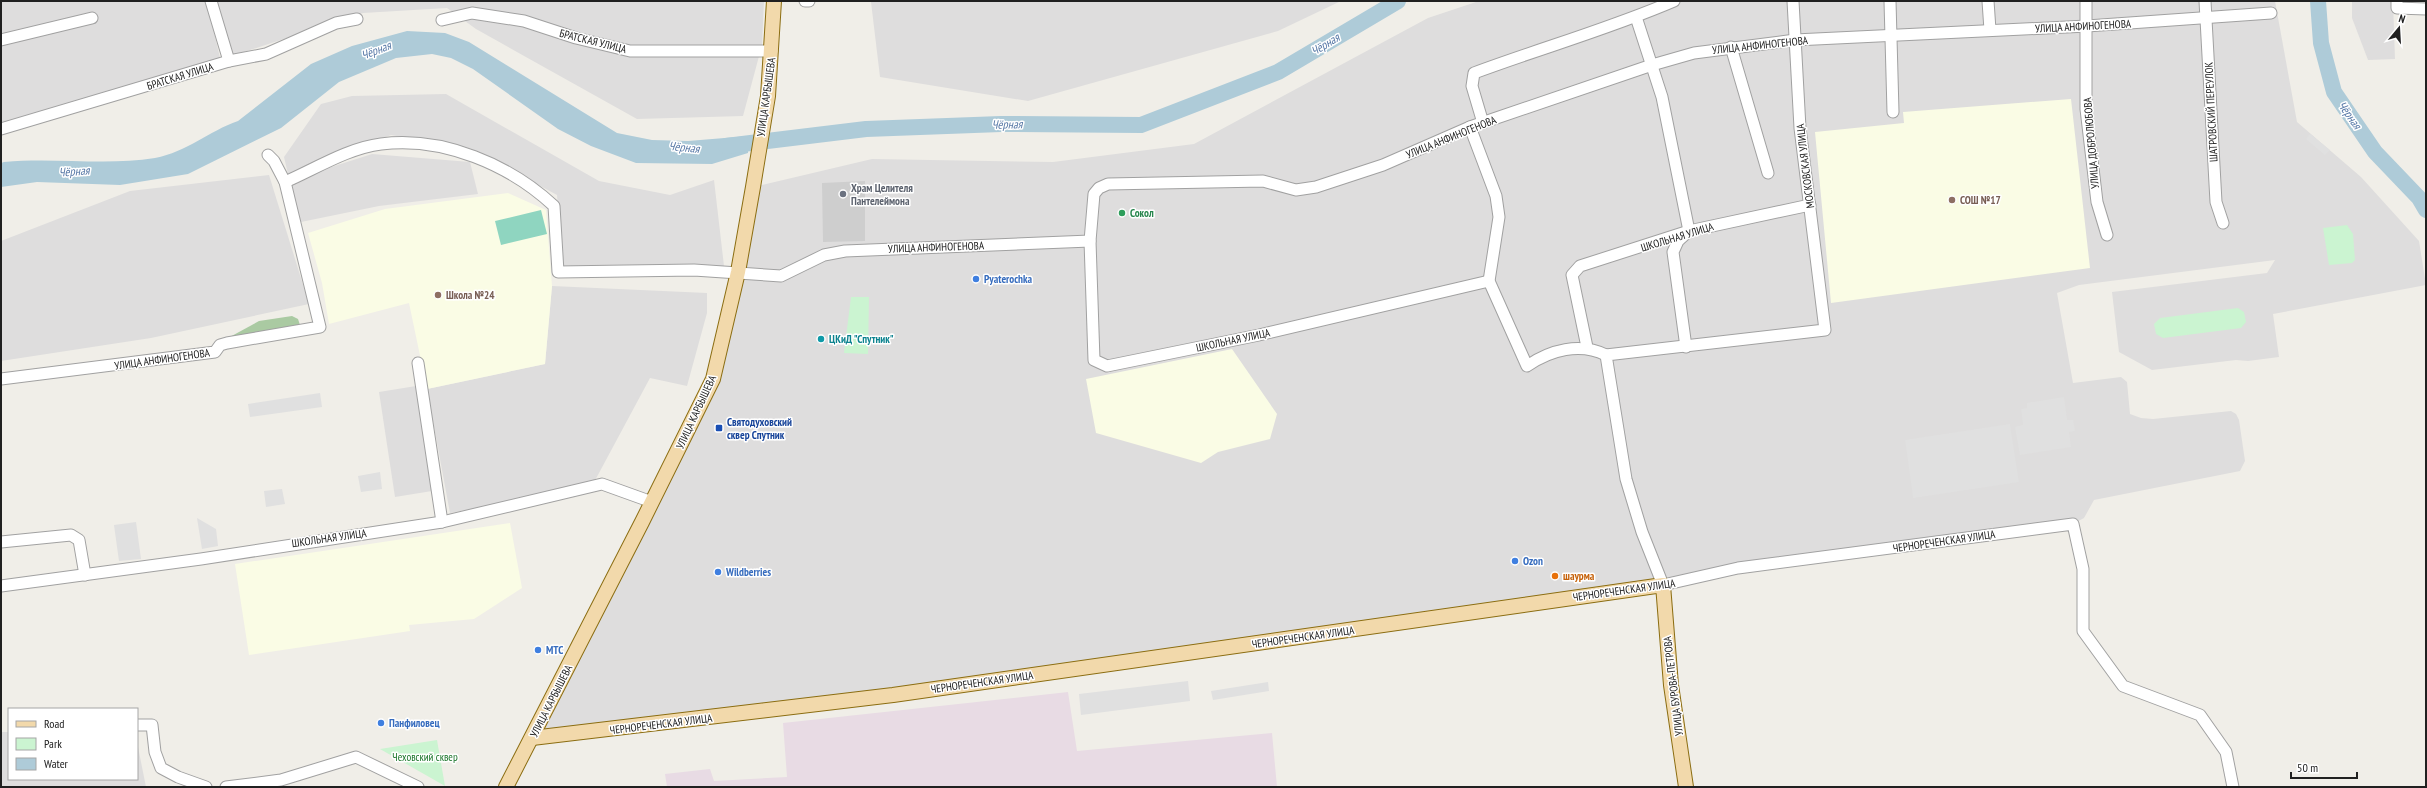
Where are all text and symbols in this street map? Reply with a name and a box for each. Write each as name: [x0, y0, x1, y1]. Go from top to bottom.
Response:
north arrow: [2379, 8, 2419, 48]
text: N: [2397, 11, 2407, 26]
street label: УЛИЦА АНФИНОГЕНОВА: [2035, 16, 2132, 36]
street label: БРАТСКАЯ УЛИЦА: [558, 26, 629, 56]
water label: Чёрная: [1308, 29, 1343, 58]
street label: УЛИЦА АНФИНОГЕНОВА: [1711, 33, 1809, 57]
water label: Чёрная: [359, 37, 394, 63]
street label: УЛИЦА КАРБЫШЕВА: [754, 56, 779, 137]
street label: БРАТСКАЯ УЛИЦА: [145, 59, 216, 93]
street label: ШАТРОВСКИЙ ПЕРЕУЛОК: [2201, 61, 2221, 162]
street label: УЛИЦА ДОБРОЛЮБОВА: [2080, 96, 2102, 189]
water label: Чёрная: [2335, 98, 2366, 133]
street label: УЛИЦА АНФИНОГЕНОВА: [1404, 112, 1499, 162]
water label: Чёрная: [992, 116, 1024, 132]
street label: МОСКОВСКАЯ УЛИЦА: [1793, 122, 1817, 209]
water label: Чёрная: [668, 138, 701, 156]
water label: Чёрная: [58, 162, 91, 180]
place label: Храм Целителя Пантелеймона: [851, 181, 913, 208]
marker: Храм Целителя Пантелеймона: [838, 189, 848, 199]
place label: СОШ №17: [1960, 193, 2001, 207]
marker: СОШ №17: [1947, 195, 1957, 205]
place label: Сокол: [1130, 206, 1154, 220]
marker: Сокол: [1117, 208, 1127, 218]
street label: ШКОЛЬНАЯ УЛИЦА: [1639, 219, 1716, 255]
street label: УЛИЦА АНФИНОГЕНОВА: [888, 238, 985, 256]
place label: Pyaterochka: [984, 272, 1033, 286]
marker: Pyaterochka: [971, 274, 981, 284]
place label: Школа №24: [446, 288, 495, 302]
marker: Школа №24: [433, 290, 443, 300]
street label: ШКОЛЬНАЯ УЛИЦА: [1195, 325, 1272, 355]
place label: ЦКиД "Спутник": [829, 332, 894, 346]
marker: ЦКиД "Спутник": [816, 334, 826, 344]
street label: УЛИЦА АНФИНОГЕНОВА: [113, 345, 211, 373]
street label: УЛИЦА КАРБЫШЕВА: [673, 372, 720, 451]
place label: Святодуховский сквер Спутник: [727, 415, 792, 442]
marker: Святодуховский сквер Спутник: [714, 423, 724, 433]
street label: ШКОЛЬНАЯ УЛИЦА: [291, 526, 368, 550]
street label: ЧЕРНОРЕЧЕНСКАЯ УЛИЦА: [1892, 527, 1997, 555]
place label: Ozon: [1523, 554, 1543, 568]
marker: Ozon: [1510, 556, 1520, 566]
place label: Wildberries: [725, 565, 771, 579]
marker: Wildberries: [713, 567, 723, 577]
place label: шаурма: [1563, 569, 1595, 583]
marker: шаурма: [1550, 571, 1560, 581]
street label: ЧЕРНОРЕЧЕНСКАЯ УЛИЦА: [1572, 576, 1677, 604]
street label: ЧЕРНОРЕЧЕНСКАЯ УЛИЦА: [1251, 623, 1356, 651]
street label: УЛИЦА БУРОВА-ПЕТРОВА: [1660, 635, 1686, 737]
place label: МТС: [546, 643, 563, 657]
marker: МТС: [533, 645, 543, 655]
street label: УЛИЦА КАРБЫШЕВА: [527, 662, 576, 740]
street label: ЧЕРНОРЕЧЕНСКАЯ УЛИЦА: [930, 668, 1035, 696]
legend: [8, 708, 138, 780]
street label: ЧЕРНОРЕЧЕНСКАЯ УЛИЦА: [609, 711, 714, 737]
text: Road: [44, 716, 64, 731]
place label: Панфиловец: [389, 716, 440, 730]
marker: Панфиловец: [376, 718, 386, 728]
text: Park: [44, 736, 62, 751]
park label: Чеховский сквер: [392, 750, 458, 764]
scale bar: [2291, 754, 2357, 780]
text: Water: [44, 756, 69, 771]
text: 50 m: [2297, 760, 2318, 775]

